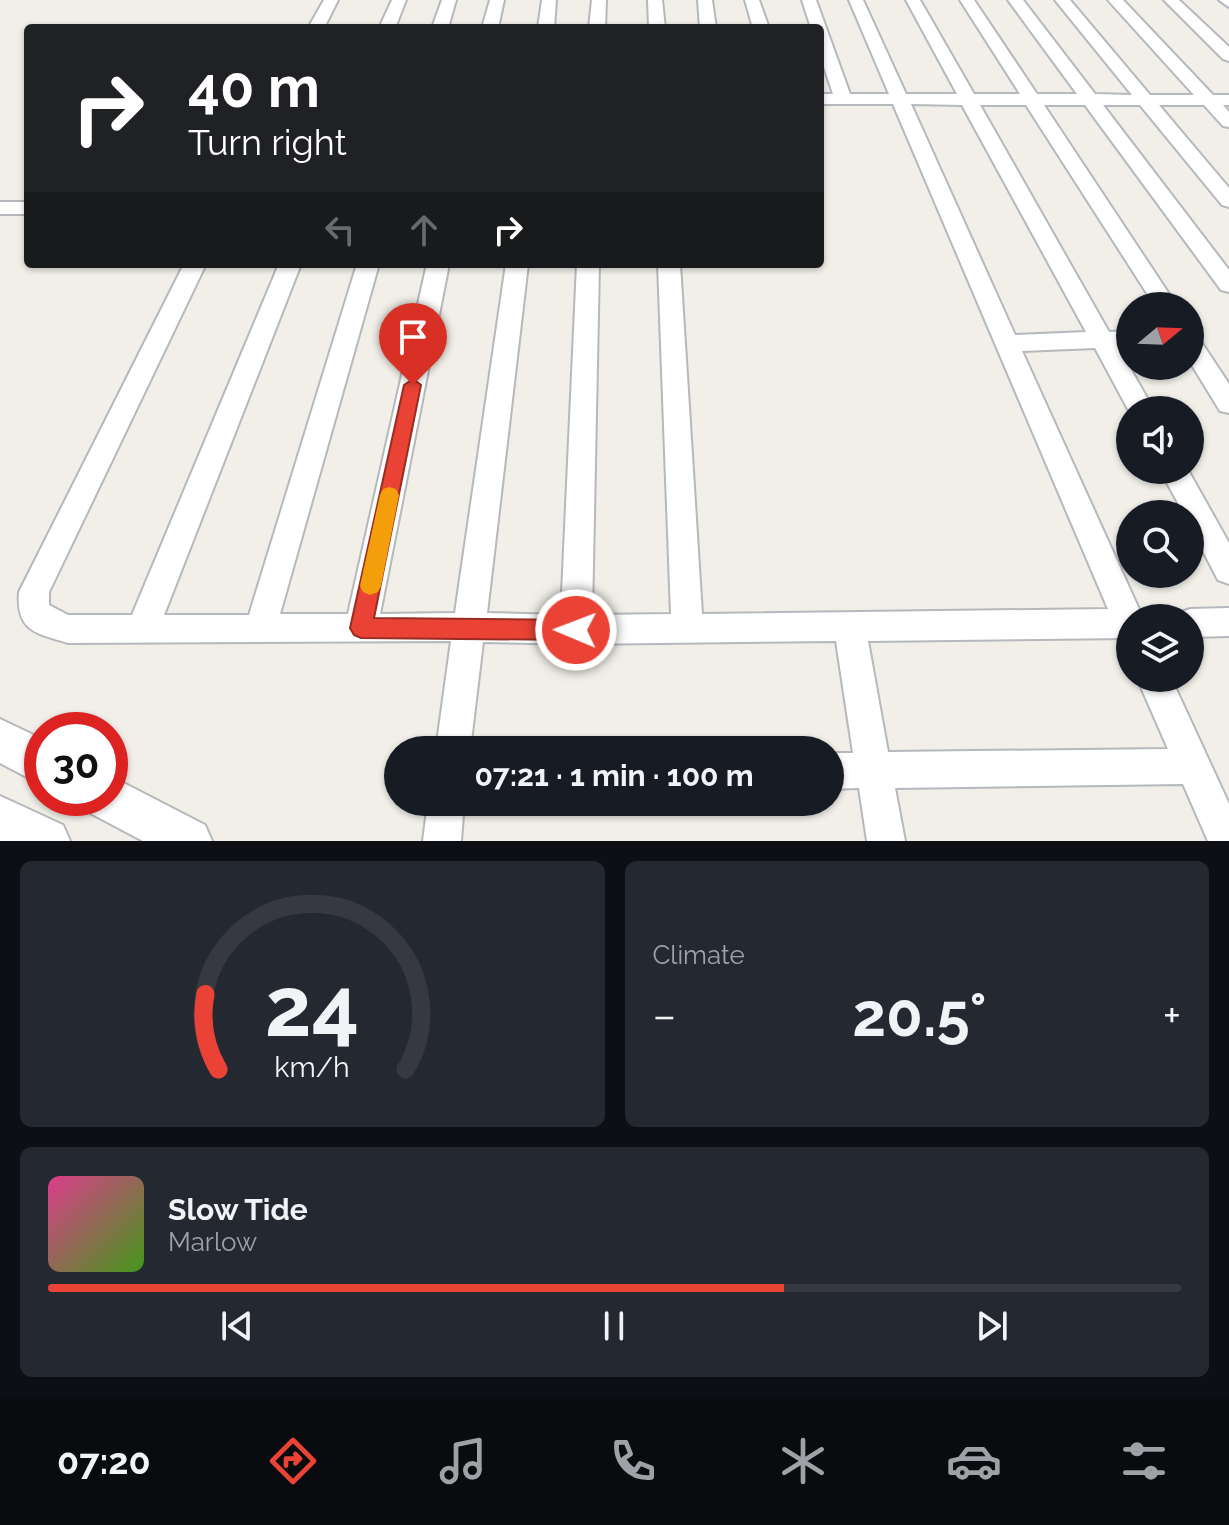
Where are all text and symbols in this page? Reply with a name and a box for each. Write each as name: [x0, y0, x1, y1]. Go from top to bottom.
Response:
text: 40 m: [188, 54, 320, 120]
icon: right: [56, 56, 160, 160]
text: Turn right: [188, 121, 347, 163]
icon: left: [318, 208, 362, 252]
icon: ahead: [402, 208, 446, 252]
icon: right: [486, 208, 530, 252]
north arrow: [1116, 292, 1204, 380]
map controls: [1116, 292, 1204, 692]
pin: [379, 303, 447, 385]
icon: arrive: [391, 315, 435, 359]
button: sound: [1116, 396, 1204, 484]
button: search: [1116, 500, 1204, 588]
position arrow: [534, 588, 618, 672]
button: layers: [1116, 604, 1204, 692]
speed limit sign: 30: [24, 712, 128, 816]
text: 07:21 · 1 min · 100 m: [474, 758, 754, 793]
text: Climate: [653, 940, 745, 970]
text: 24: [265, 958, 359, 1055]
text: 20.5°: [852, 980, 987, 1050]
text: −: [653, 990, 676, 1041]
text: +: [1163, 990, 1181, 1041]
text: km/h: [275, 1050, 350, 1084]
text: Slow Tide: [168, 1192, 308, 1227]
text: Marlow: [168, 1227, 257, 1257]
icon: previous: [215, 1304, 259, 1348]
icon: pause: [592, 1304, 636, 1348]
icon: next: [970, 1304, 1014, 1348]
icon: directions: [265, 1433, 321, 1489]
icon: music: [435, 1433, 491, 1489]
icon: phone: [605, 1433, 661, 1489]
icon: climate: [775, 1433, 831, 1489]
icon: car: [946, 1433, 1002, 1489]
icon: filters: [1116, 1433, 1172, 1489]
text: 07:20: [57, 1440, 151, 1482]

